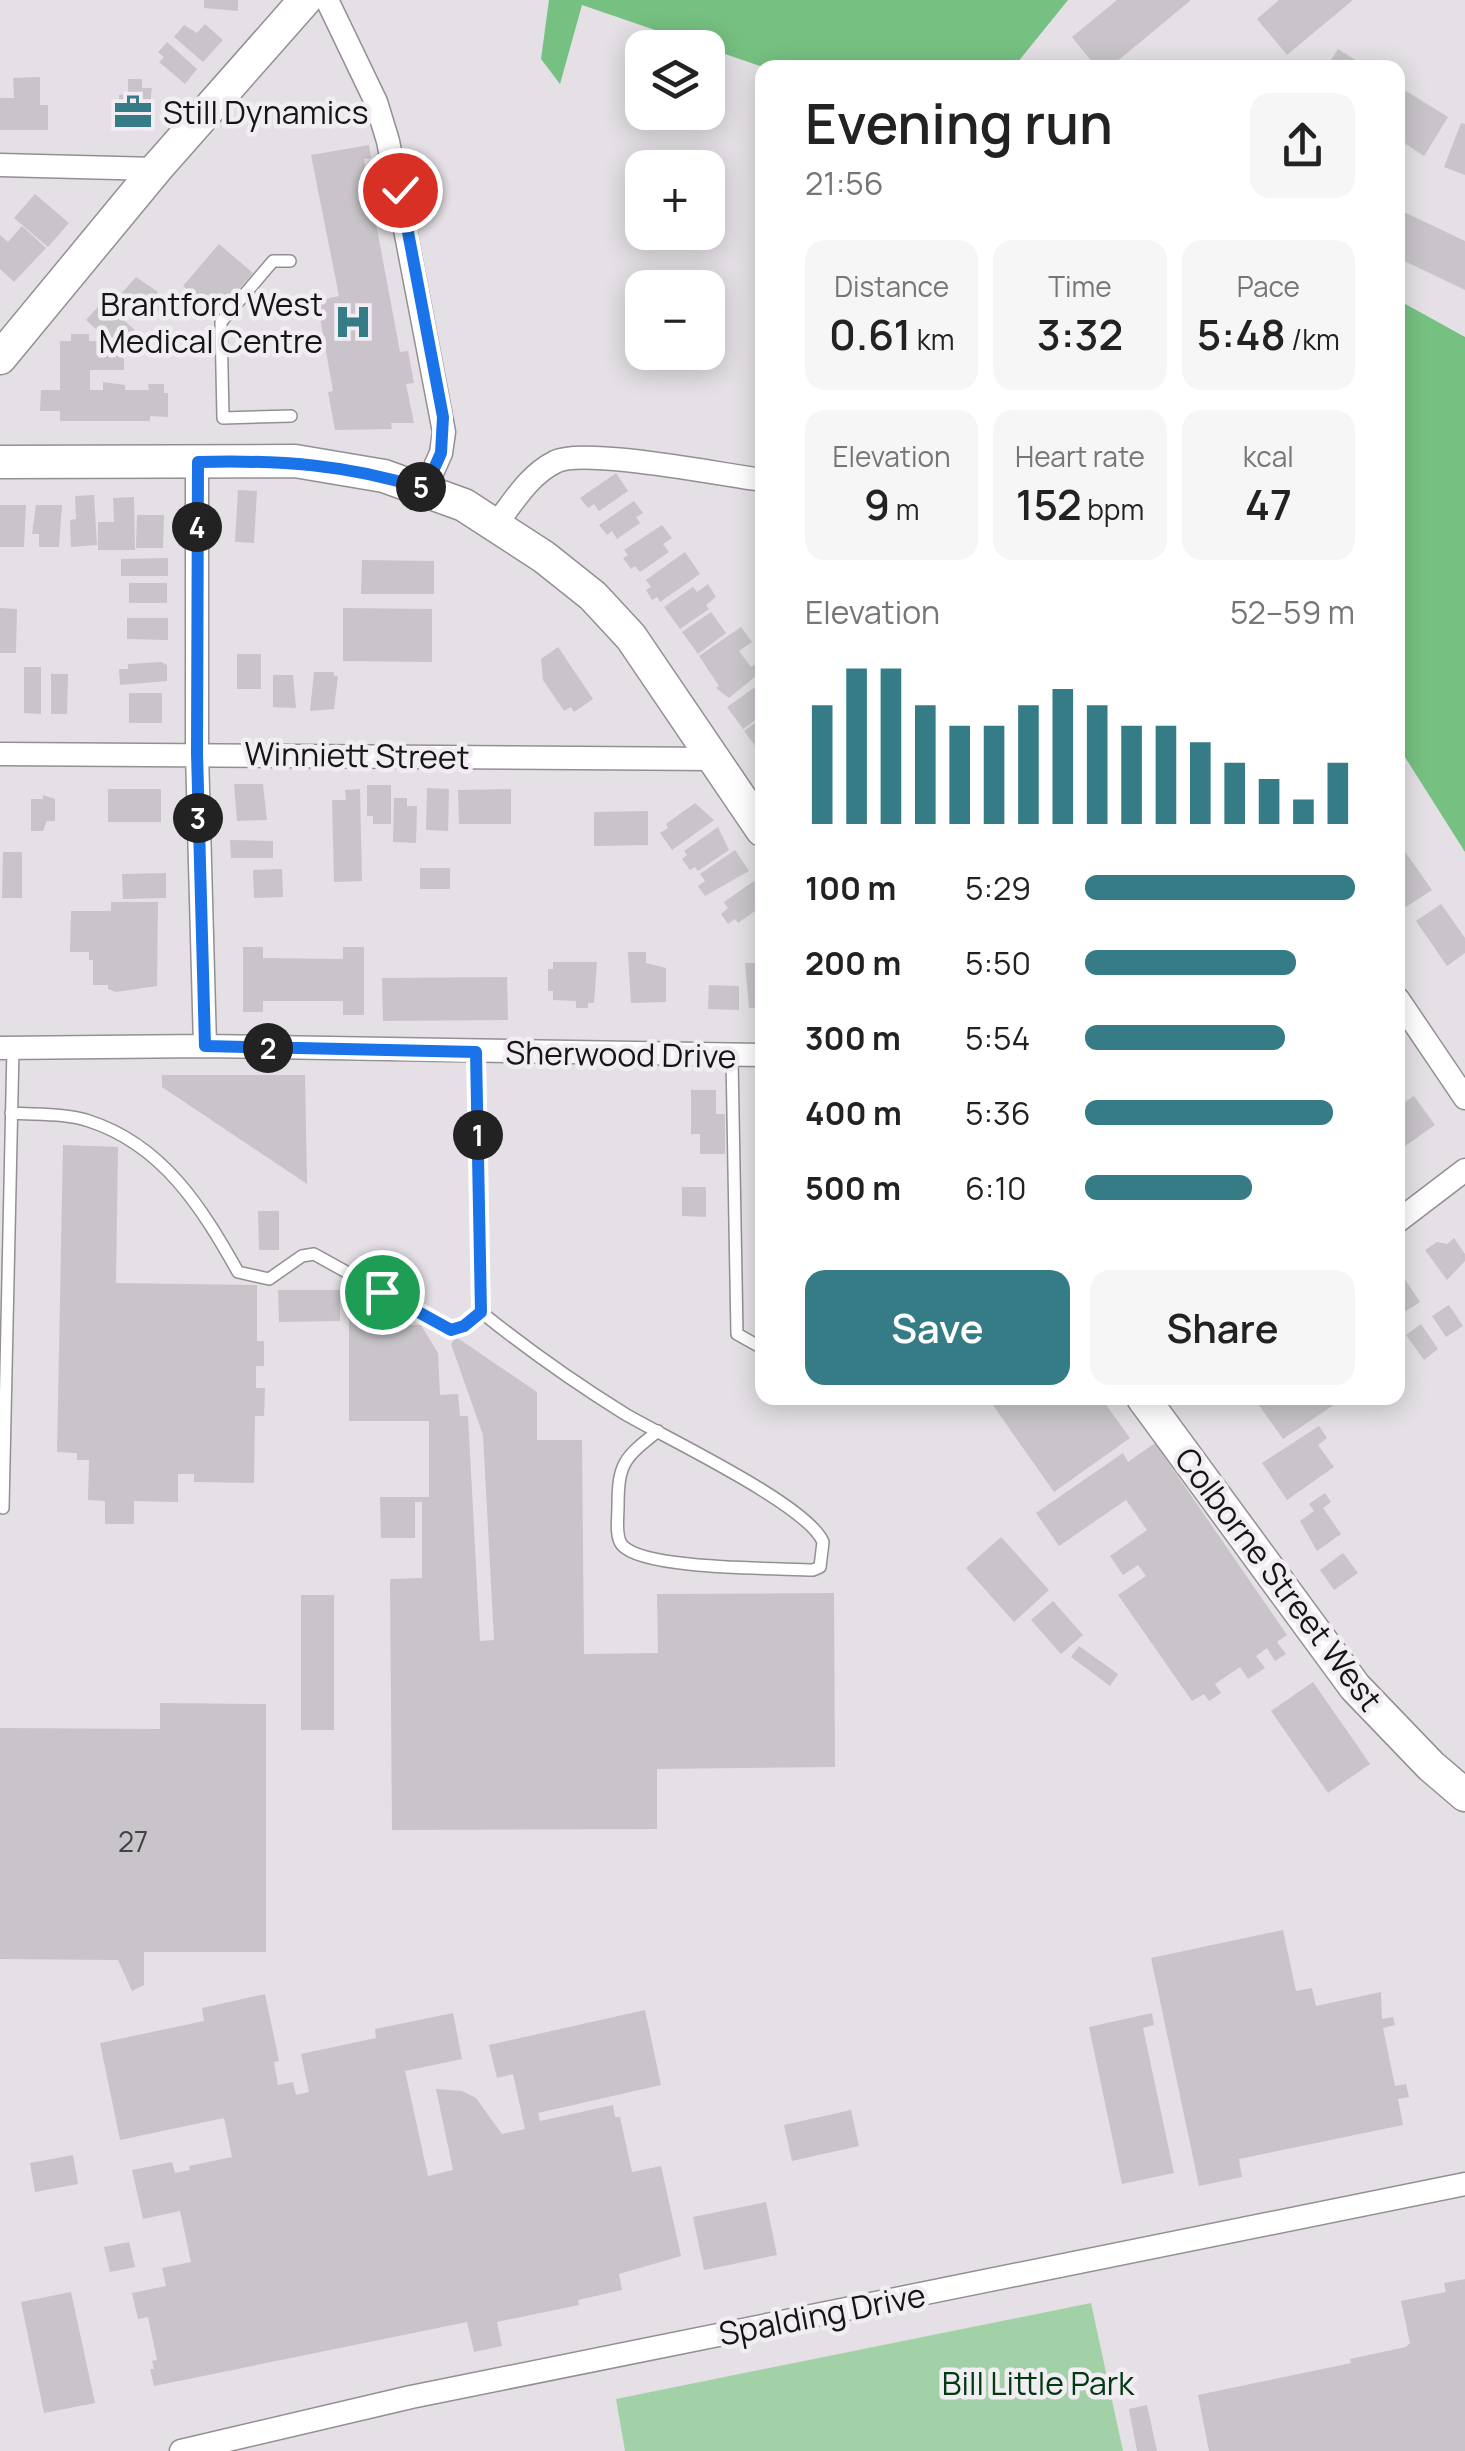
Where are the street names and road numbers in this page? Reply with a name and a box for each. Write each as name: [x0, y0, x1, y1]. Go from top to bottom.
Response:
street label: Winniett Street: [244, 731, 470, 779]
street label: Sherwood Drive: [505, 1030, 737, 1078]
street label: Colborne Street West: [1165, 1438, 1393, 1720]
street label: Spalding Drive: [715, 2272, 929, 2356]

